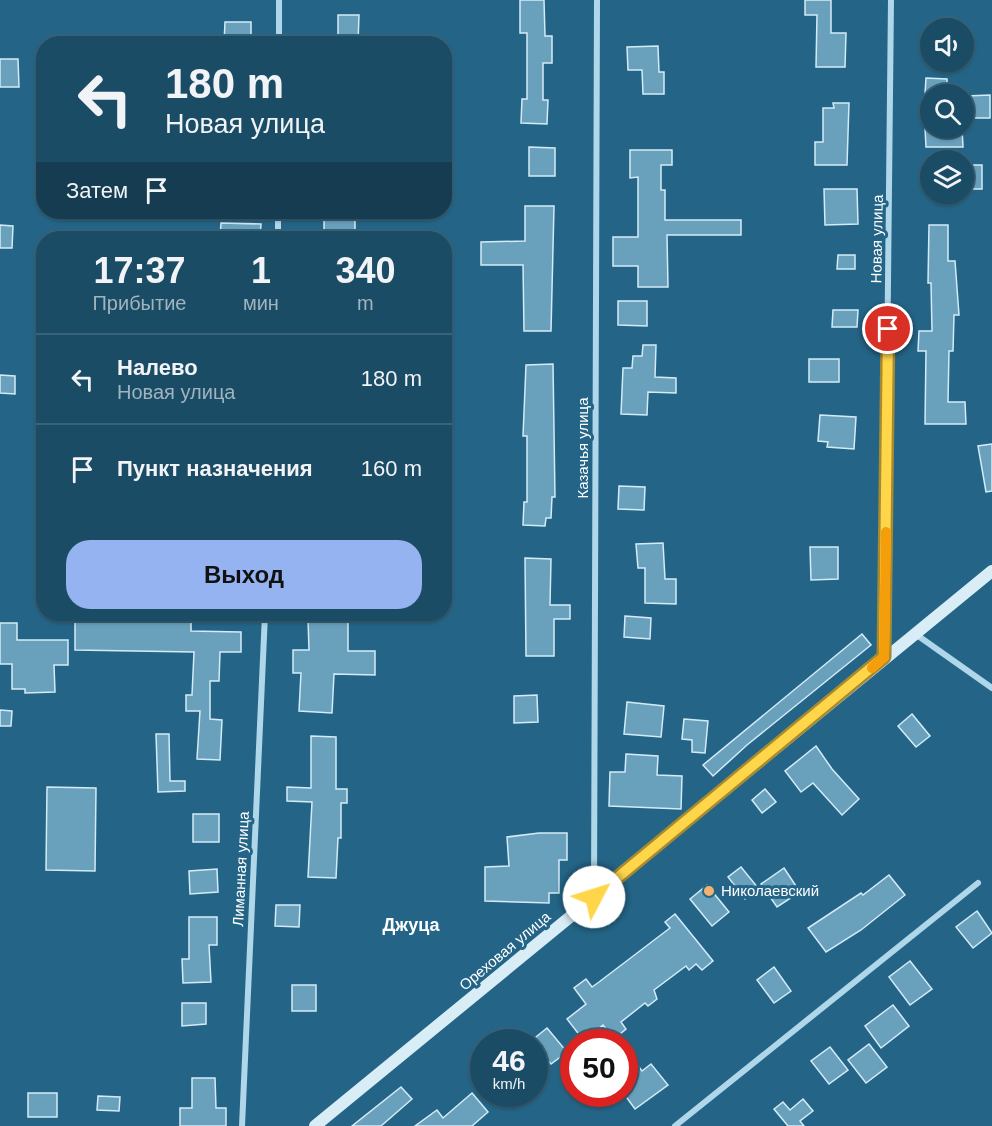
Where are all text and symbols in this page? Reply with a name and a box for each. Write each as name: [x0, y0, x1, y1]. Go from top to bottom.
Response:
map controls: [920, 18, 974, 204]
button: sound: [920, 18, 974, 72]
icon: left: [66, 60, 144, 138]
text: 180 m: [165, 60, 284, 107]
button: search: [920, 84, 974, 138]
text: Новая улица: [165, 109, 325, 139]
button: layers: [920, 150, 974, 204]
icon: arrive: [140, 174, 173, 207]
text: Затем: [66, 178, 128, 203]
street label: Новая улица: [867, 194, 886, 284]
text: 17:37: [93, 250, 186, 291]
text: 1: [251, 250, 271, 291]
text: 340: [335, 250, 395, 291]
text: Прибытие: [92, 292, 186, 314]
text: мин: [243, 292, 279, 314]
text: m: [357, 292, 374, 314]
pin: [862, 303, 913, 354]
icon: arrive: [871, 312, 904, 345]
text: Налево: [117, 355, 198, 380]
icon: left: [66, 363, 99, 396]
text: 180 m: [361, 366, 422, 391]
text: Новая улица: [117, 381, 235, 403]
street label: Казачья улица: [574, 397, 591, 498]
icon: arrive: [66, 453, 99, 486]
text: Пункт назначения: [117, 456, 313, 481]
text: 160 m: [361, 456, 422, 481]
button: Выход: [66, 540, 422, 609]
street label: Лиманная улица: [229, 810, 252, 927]
position arrow: [562, 865, 626, 929]
place label: Николаевский: [721, 882, 819, 899]
marker: Николаевский: [702, 884, 716, 898]
street label: Ореховая улица: [456, 907, 554, 994]
district label: Джуца: [383, 915, 440, 935]
speed limit sign: 50: [560, 1029, 638, 1107]
text: 46: [492, 1044, 526, 1077]
text: km/h: [493, 1075, 525, 1092]

